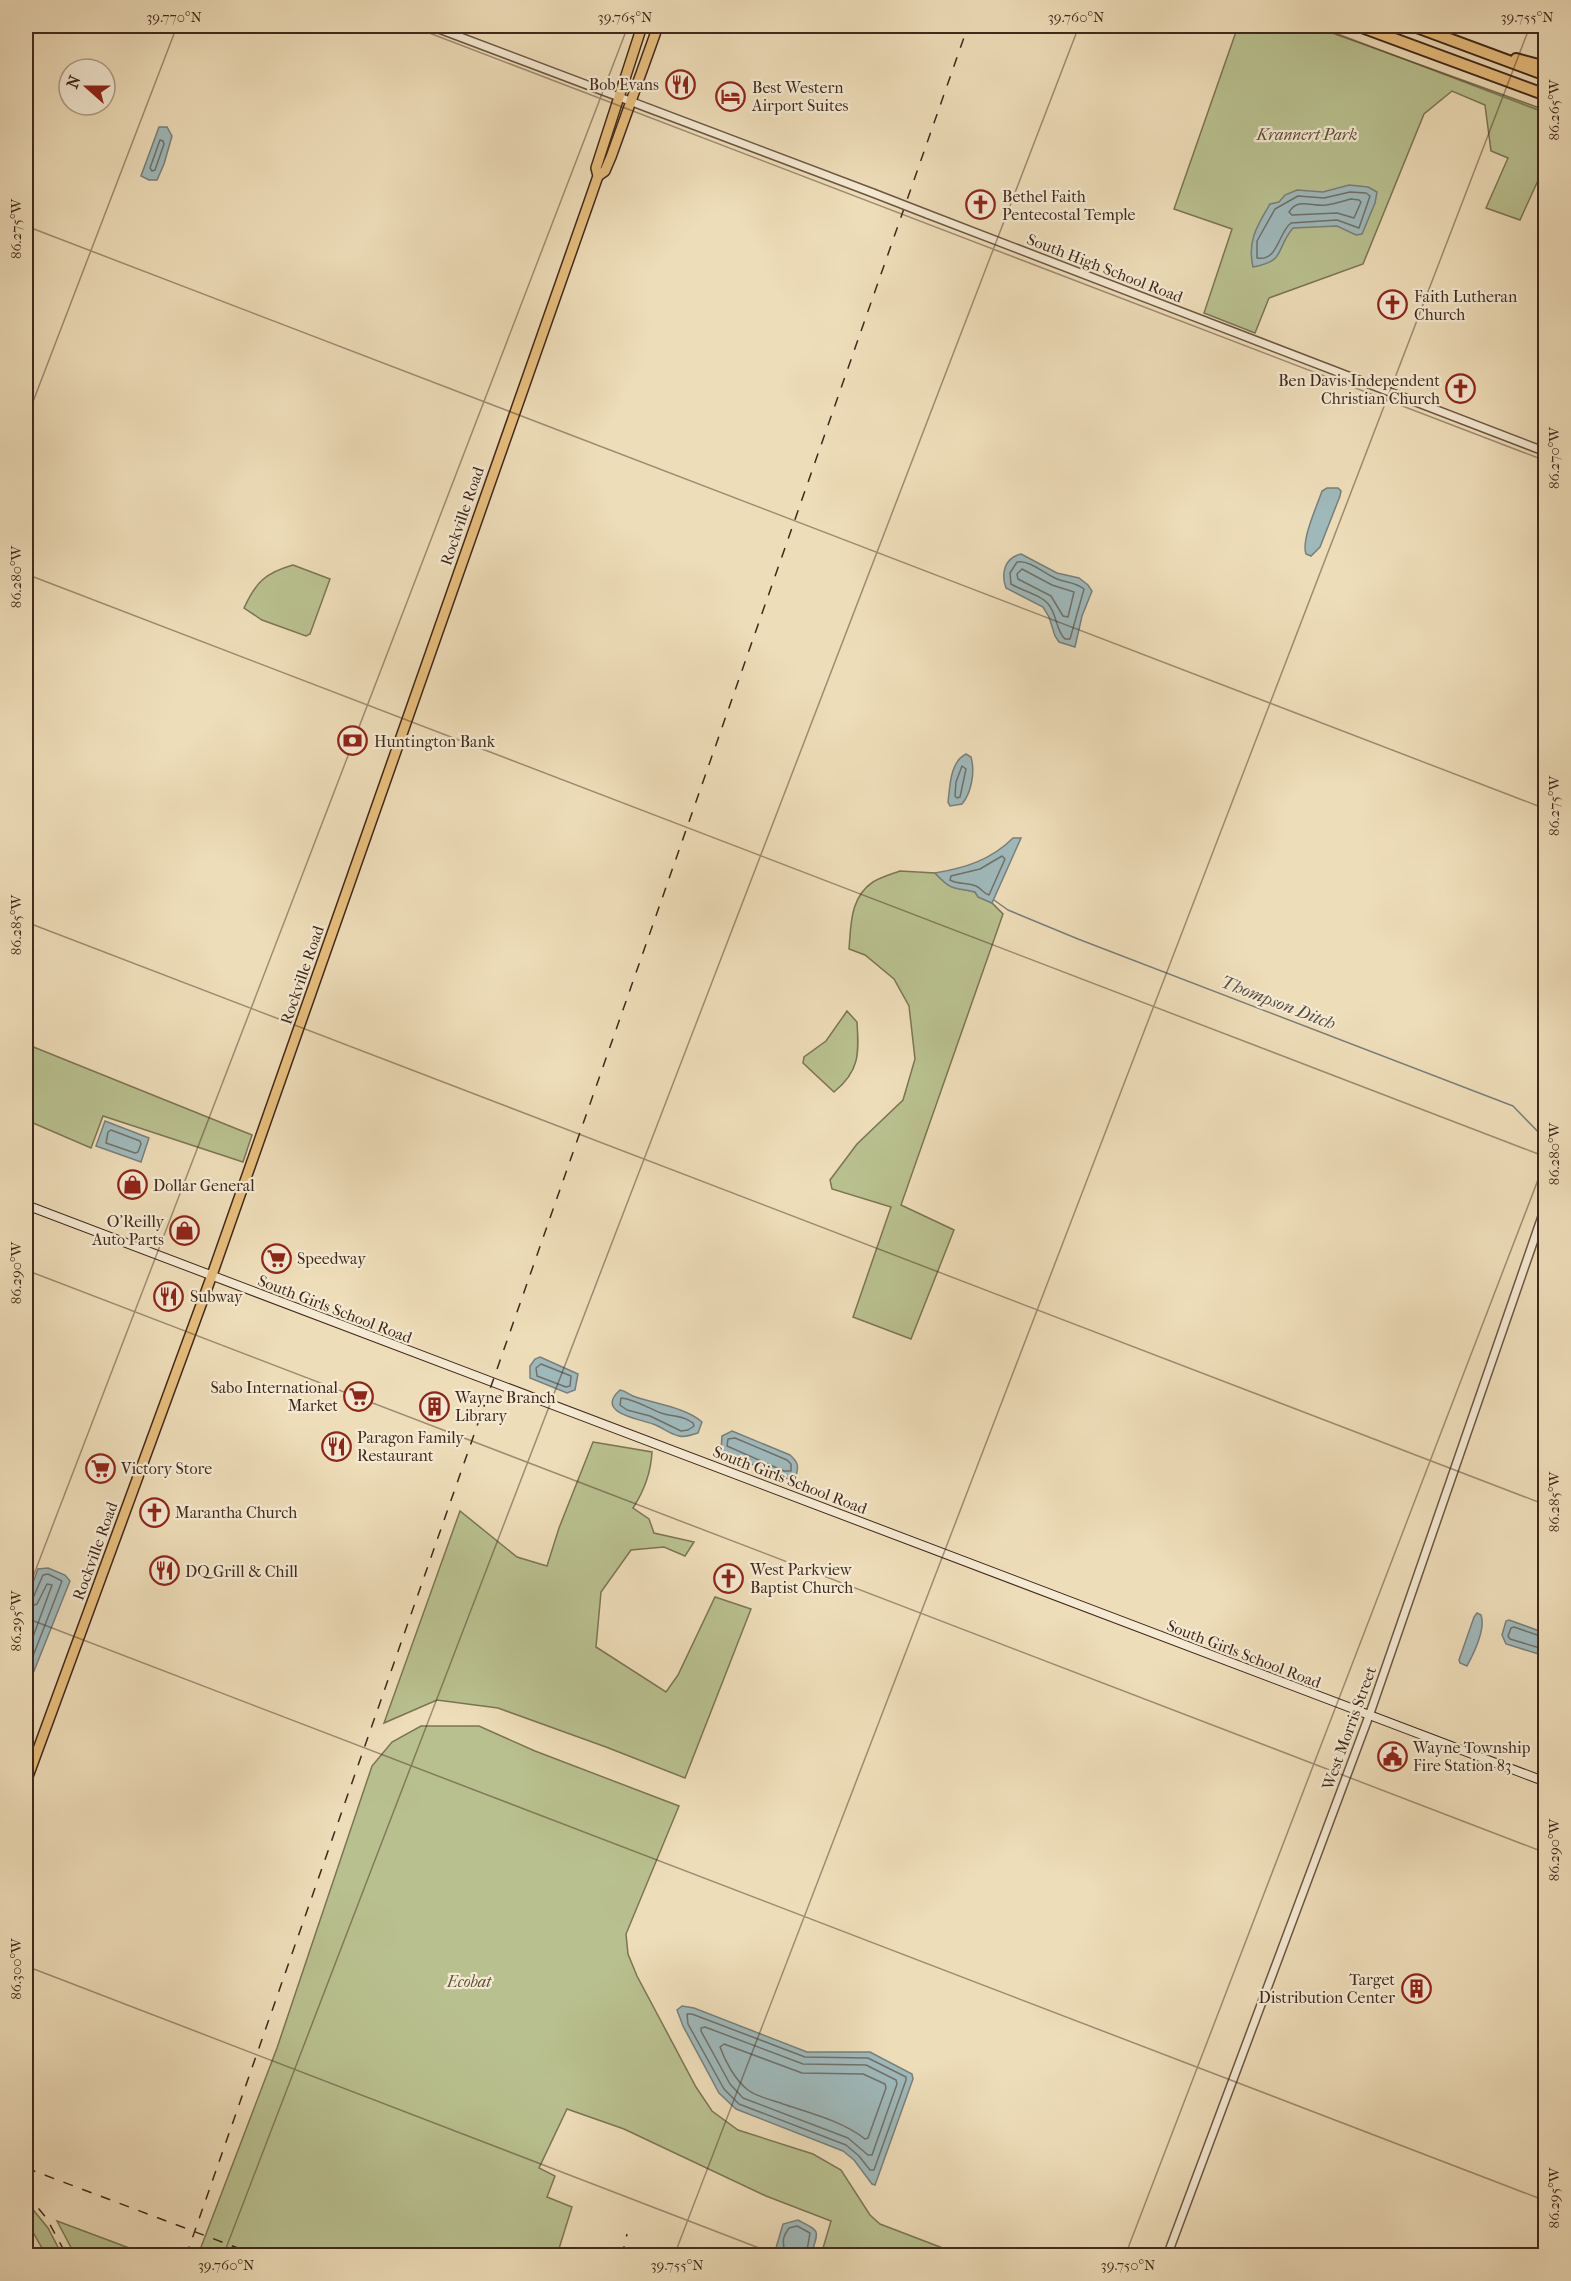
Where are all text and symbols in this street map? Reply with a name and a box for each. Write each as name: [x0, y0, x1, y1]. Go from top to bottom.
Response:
text: 39.770°N: [146, 8, 202, 26]
text: 39.765°N: [598, 8, 653, 26]
text: 39.760°N: [1048, 8, 1105, 26]
text: 39.755°N: [1500, 8, 1554, 26]
north arrow: [57, 57, 117, 117]
restaurant icon: Bob Evans: [664, 68, 696, 100]
text: N: [62, 72, 85, 91]
place label: Bob Evans: [589, 75, 659, 94]
place label: Best Western Airport Suites: [751, 78, 849, 115]
text: 86.265°W: [1545, 78, 1563, 141]
hotel icon: Best Western Airport Suites: [715, 80, 747, 112]
park label: Krannert Park: [1256, 125, 1357, 144]
place label: Bethel Faith Pentecostal Temple: [1002, 187, 1136, 224]
church icon: Bethel Faith Pentecostal Temple: [965, 189, 997, 221]
text: 86.275°W: [7, 198, 25, 259]
street label: South High School Road: [1024, 229, 1186, 307]
place label: Faith Lutheran Church: [1414, 287, 1518, 324]
church icon: Faith Lutheran Church: [1377, 289, 1409, 321]
place label: Ben Davis Independent Christian Church: [1278, 371, 1440, 408]
church icon: Ben Davis Independent Christian Church: [1445, 373, 1477, 405]
text: 86.270°W: [1545, 426, 1563, 489]
street label: Rockville Road: [436, 464, 488, 568]
text: 86.280°W: [7, 545, 25, 608]
bank icon: Huntington Bank: [337, 725, 369, 757]
place label: Huntington Bank: [374, 732, 496, 751]
text: 86.275°W: [1545, 775, 1563, 836]
text: 86.285°W: [7, 893, 25, 955]
street label: Rockville Road: [276, 923, 328, 1027]
water label: Thompson Ditch: [1218, 971, 1338, 1035]
text: 86.280°W: [1545, 1122, 1563, 1185]
shop icon: Dollar General: [116, 1169, 148, 1201]
place label: Dollar General: [153, 1176, 255, 1195]
place label: O'Reilly Auto Parts: [91, 1212, 164, 1249]
shop icon: O'Reilly Auto Parts: [169, 1214, 201, 1246]
text: 86.290°W: [7, 1240, 25, 1304]
supermarket icon: Speedway: [260, 1242, 292, 1274]
place label: Speedway: [297, 1249, 366, 1268]
street label: South Girls School Road: [255, 1271, 415, 1347]
restaurant icon: Subway: [153, 1280, 185, 1312]
place label: Subway: [190, 1287, 243, 1306]
place label: Sabo International Market: [210, 1378, 339, 1415]
supermarket icon: Sabo International Market: [343, 1380, 375, 1412]
place label: Wayne Branch Library: [454, 1388, 556, 1425]
building icon: Wayne Branch Library: [418, 1390, 450, 1422]
place label: Paragon Family Restaurant: [357, 1428, 464, 1465]
restaurant icon: Paragon Family Restaurant: [320, 1430, 352, 1462]
street label: South Girls School Road: [710, 1442, 870, 1518]
supermarket icon: Victory Store: [84, 1452, 116, 1484]
place label: Victory Store: [120, 1459, 212, 1478]
text: 86.285°W: [1545, 1470, 1563, 1532]
church icon: Marantha Church: [138, 1496, 170, 1528]
street label: Rockville Road: [68, 1499, 122, 1603]
place label: Marantha Church: [175, 1503, 297, 1522]
restaurant icon: DQ Grill & Chill: [148, 1555, 180, 1587]
place label: West Parkview Baptist Church: [749, 1560, 853, 1597]
place label: DQ Grill & Chill: [185, 1562, 299, 1581]
church icon: West Parkview Baptist Church: [713, 1562, 745, 1594]
text: 86.295°W: [7, 1589, 25, 1651]
street label: South Girls School Road: [1164, 1616, 1324, 1692]
street label: West Morris Street: [1318, 1663, 1380, 1793]
place label: Wayne Township Fire Station 83: [1412, 1738, 1531, 1775]
public building icon: Wayne Township Fire Station 83: [1376, 1740, 1408, 1772]
text: 86.290°W: [1545, 1817, 1563, 1881]
text: 86.300°W: [7, 1937, 25, 2000]
place label: Target Distribution Center: [1258, 1970, 1395, 2007]
park label: Ecobat: [446, 1972, 492, 1991]
building icon: Target Distribution Center: [1400, 1972, 1432, 2004]
text: 86.295°W: [1545, 2166, 1563, 2228]
text: 39.760°N: [198, 2256, 255, 2274]
text: 39.755°N: [650, 2256, 704, 2274]
text: 39.750°N: [1101, 2256, 1156, 2274]

